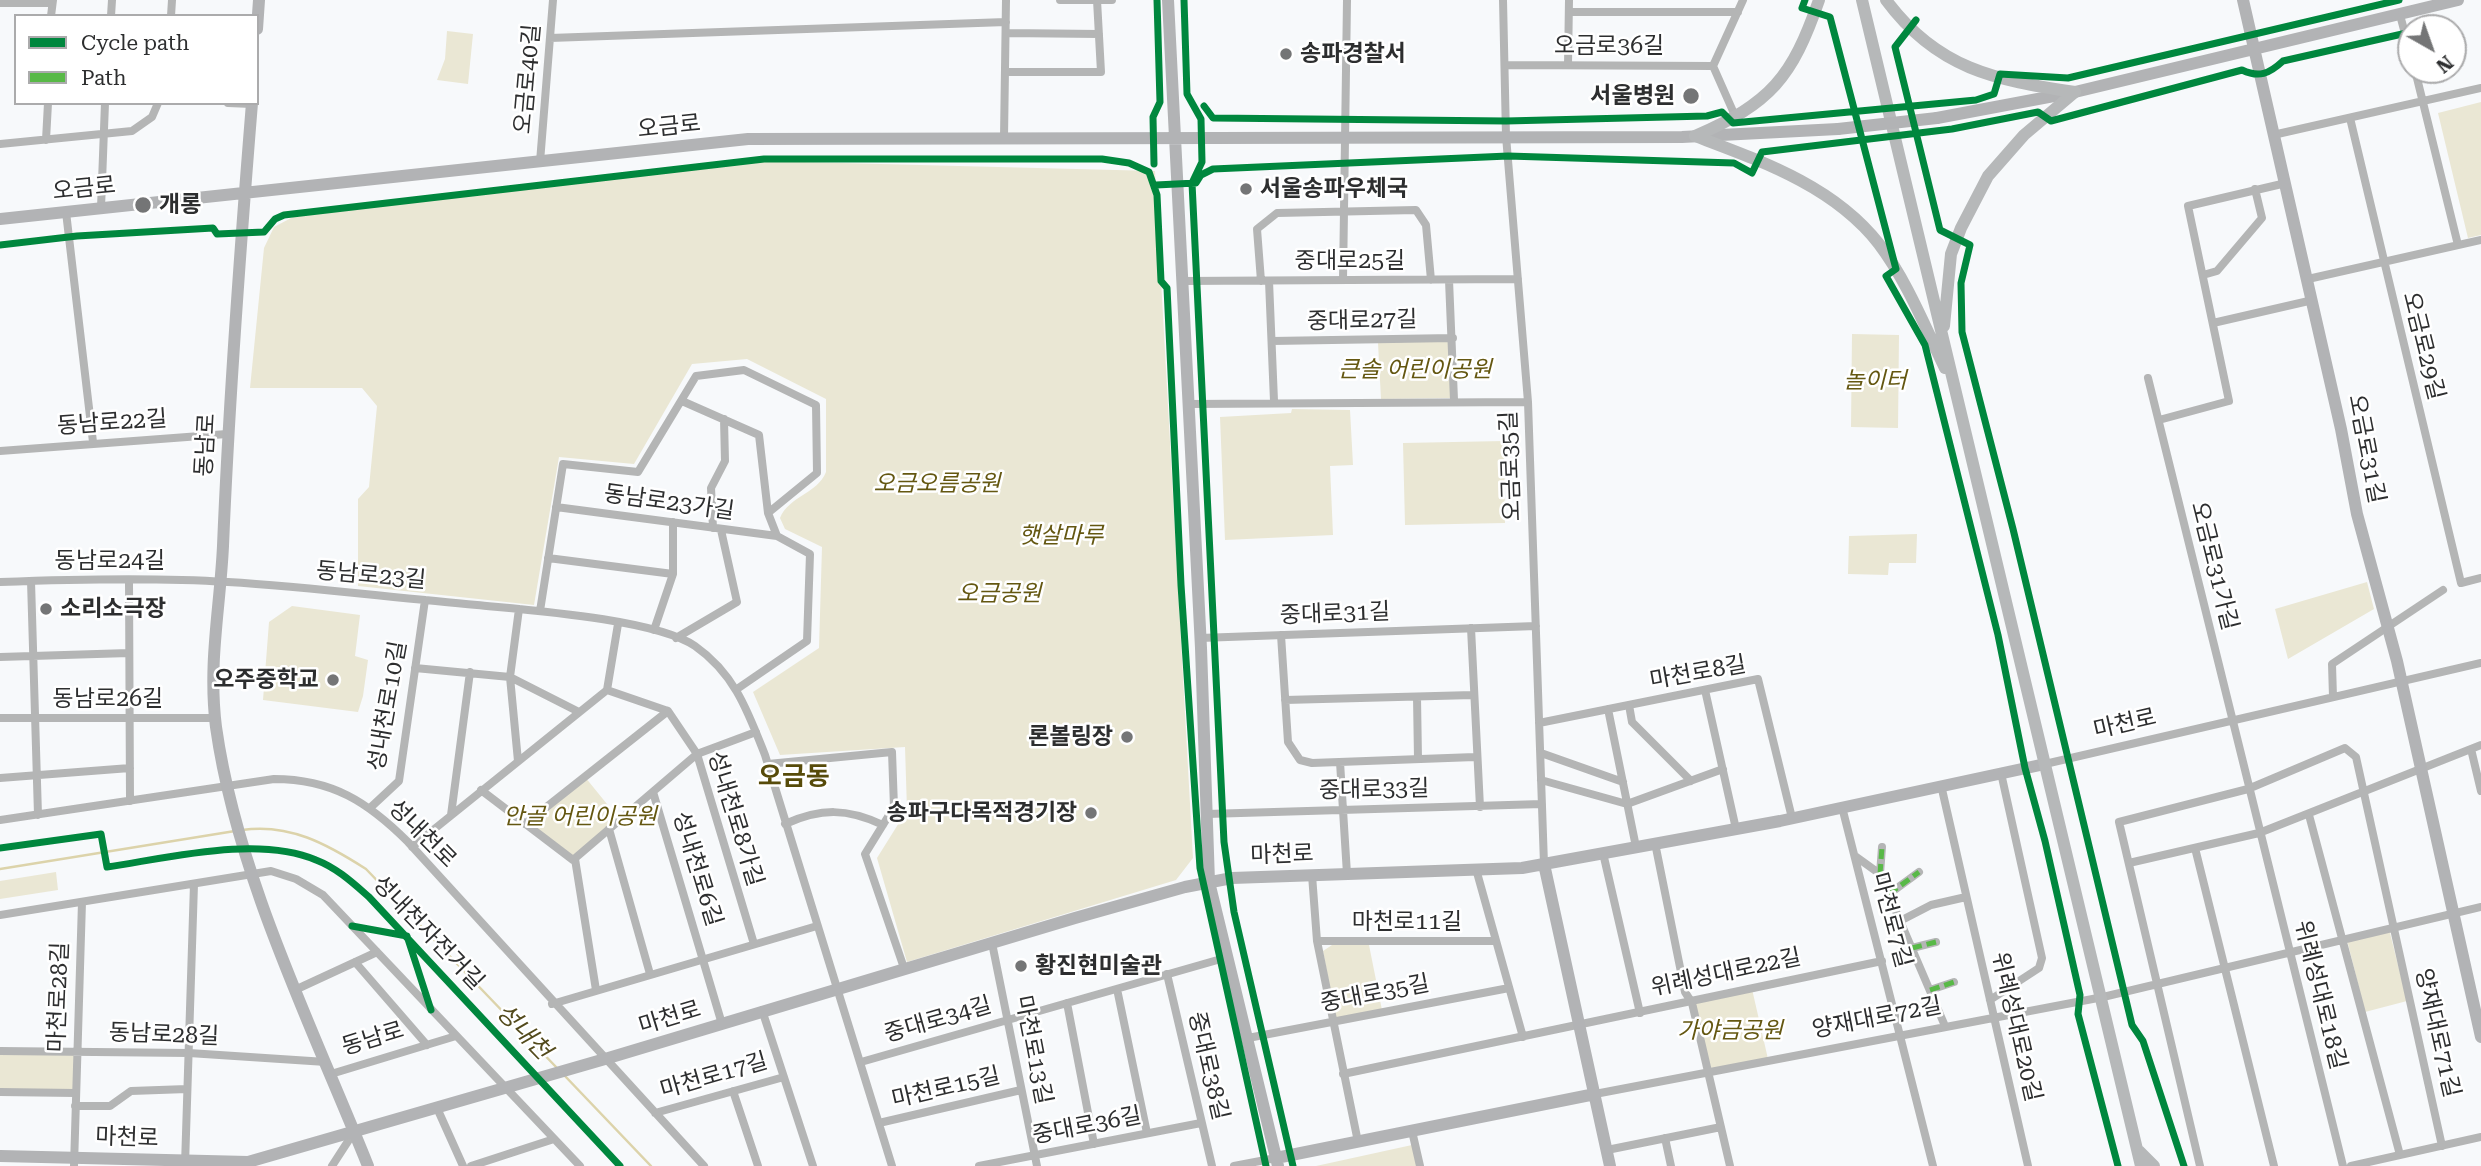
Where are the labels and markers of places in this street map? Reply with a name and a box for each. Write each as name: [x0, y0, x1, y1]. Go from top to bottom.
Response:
place label: 송파경찰서: [1300, 40, 1406, 68]
marker: 송파경찰서: [1278, 46, 1294, 62]
place label: 서울병원: [1590, 82, 1675, 110]
marker: 서울병원: [1681, 86, 1701, 106]
place label: 서울송파우체국: [1260, 175, 1408, 203]
marker: 서울송파우체국: [1238, 181, 1254, 197]
place label: 개롱: [159, 191, 201, 219]
marker: 개롱: [133, 195, 153, 215]
place label: 소리소극장: [60, 595, 166, 623]
marker: 소리소극장: [38, 601, 54, 617]
place label: 오주중학교: [213, 666, 319, 694]
marker: 오주중학교: [325, 672, 341, 688]
place label: 론볼링장: [1028, 723, 1113, 751]
marker: 론볼링장: [1119, 729, 1135, 745]
place label: 송파구다목적경기장: [887, 799, 1077, 827]
marker: 송파구다목적경기장: [1083, 805, 1099, 821]
place label: 황진현미술관: [1035, 952, 1162, 980]
marker: 황진현미술관: [1013, 958, 1029, 974]

